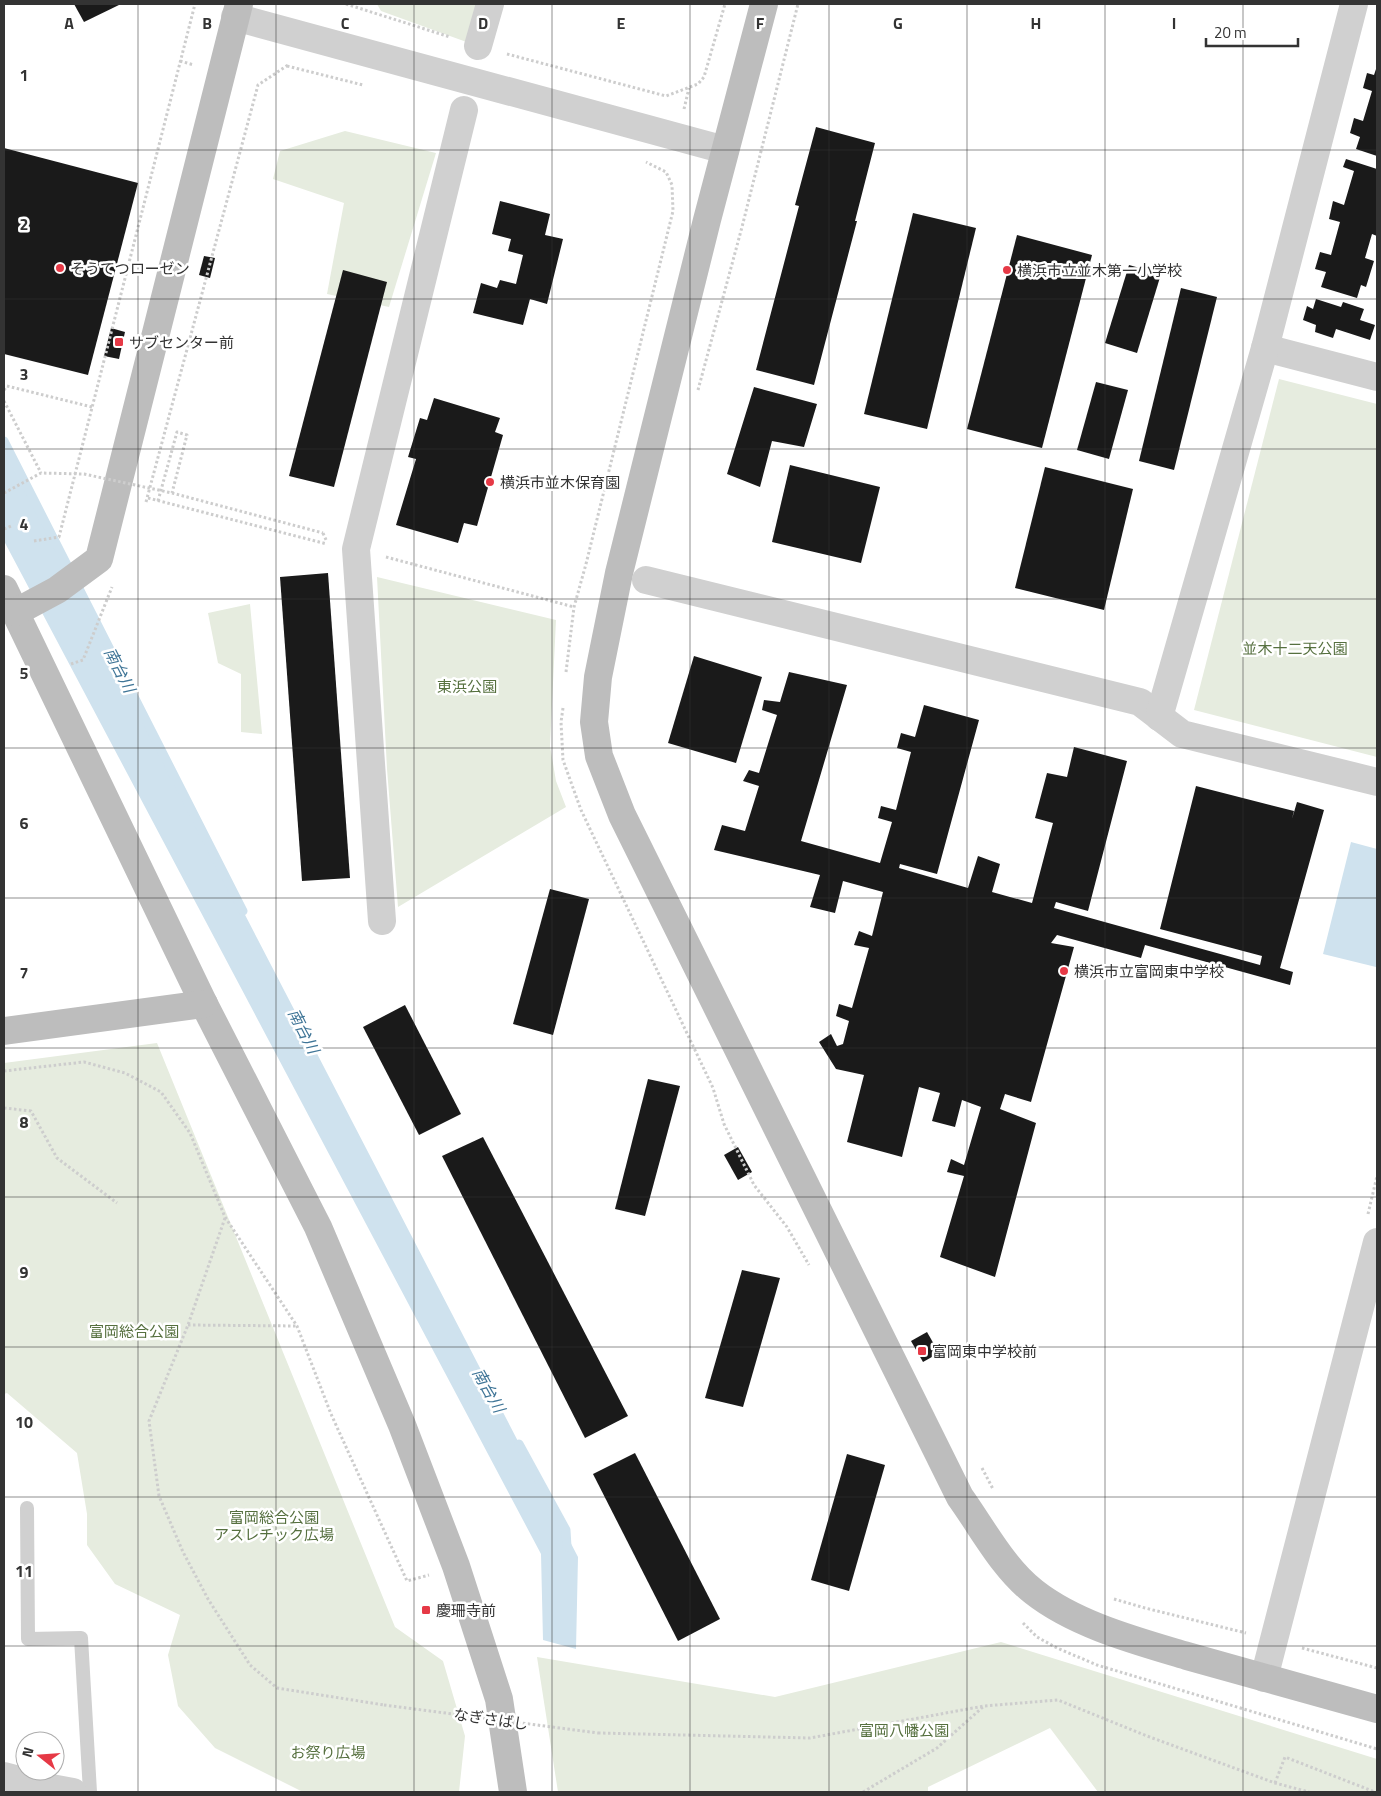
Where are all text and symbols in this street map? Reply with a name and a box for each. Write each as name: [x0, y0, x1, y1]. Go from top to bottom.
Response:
text: A: [64, 11, 74, 35]
text: B: [202, 11, 212, 35]
text: C: [341, 11, 350, 35]
text: D: [478, 11, 488, 35]
text: E: [617, 11, 626, 35]
text: F: [756, 11, 765, 35]
text: G: [893, 11, 903, 35]
text: H: [1031, 11, 1041, 35]
text: I: [1172, 11, 1176, 35]
scale bar: [1206, 15, 1298, 47]
text: 20 m: [1214, 21, 1247, 44]
text: 1: [20, 63, 28, 87]
text: 2: [20, 212, 28, 236]
place label: そうてつローゼン: [70, 257, 190, 280]
place label: 横浜市立並木第一小学校: [1017, 259, 1182, 282]
marker: そうてつローゼン: [54, 262, 66, 274]
marker: 横浜市立並木第一小学校: [1001, 264, 1013, 276]
place label: サブセンター前: [129, 331, 234, 354]
marker: サブセンター前: [113, 336, 125, 348]
text: 3: [20, 362, 28, 386]
place label: 横浜市並木保育園: [500, 471, 620, 494]
marker: 横浜市並木保育園: [484, 476, 496, 488]
text: 4: [20, 512, 29, 536]
park label: 並木十二天公園: [1242, 637, 1348, 660]
water label: 南台川: [98, 643, 142, 699]
text: 5: [20, 661, 29, 685]
park label: 東浜公園: [437, 675, 497, 698]
text: 6: [20, 811, 29, 835]
place label: 横浜市立富岡東中学校: [1074, 960, 1224, 983]
text: 7: [20, 961, 28, 985]
marker: 横浜市立富岡東中学校: [1058, 965, 1070, 977]
water label: 南台川: [282, 1004, 326, 1060]
text: 8: [20, 1110, 29, 1134]
text: 9: [20, 1260, 29, 1284]
park label: 富岡総合公園: [89, 1320, 179, 1343]
place label: 富岡東中学校前: [932, 1340, 1037, 1363]
marker: 富岡東中学校前: [916, 1345, 928, 1357]
water label: 南台川: [467, 1363, 512, 1419]
text: 10: [15, 1410, 33, 1434]
park label: 富岡総合公園 アスレチック広場: [214, 1506, 334, 1546]
text: 11: [15, 1559, 33, 1583]
place label: 慶珊寺前: [436, 1599, 496, 1622]
marker: 慶珊寺前: [420, 1604, 432, 1616]
street label: なぎさばし: [452, 1702, 530, 1736]
park label: 富岡八幡公園: [859, 1719, 949, 1742]
north arrow: [15, 1731, 65, 1781]
park label: お祭り広場: [290, 1741, 366, 1764]
text: N: [16, 1744, 39, 1760]

